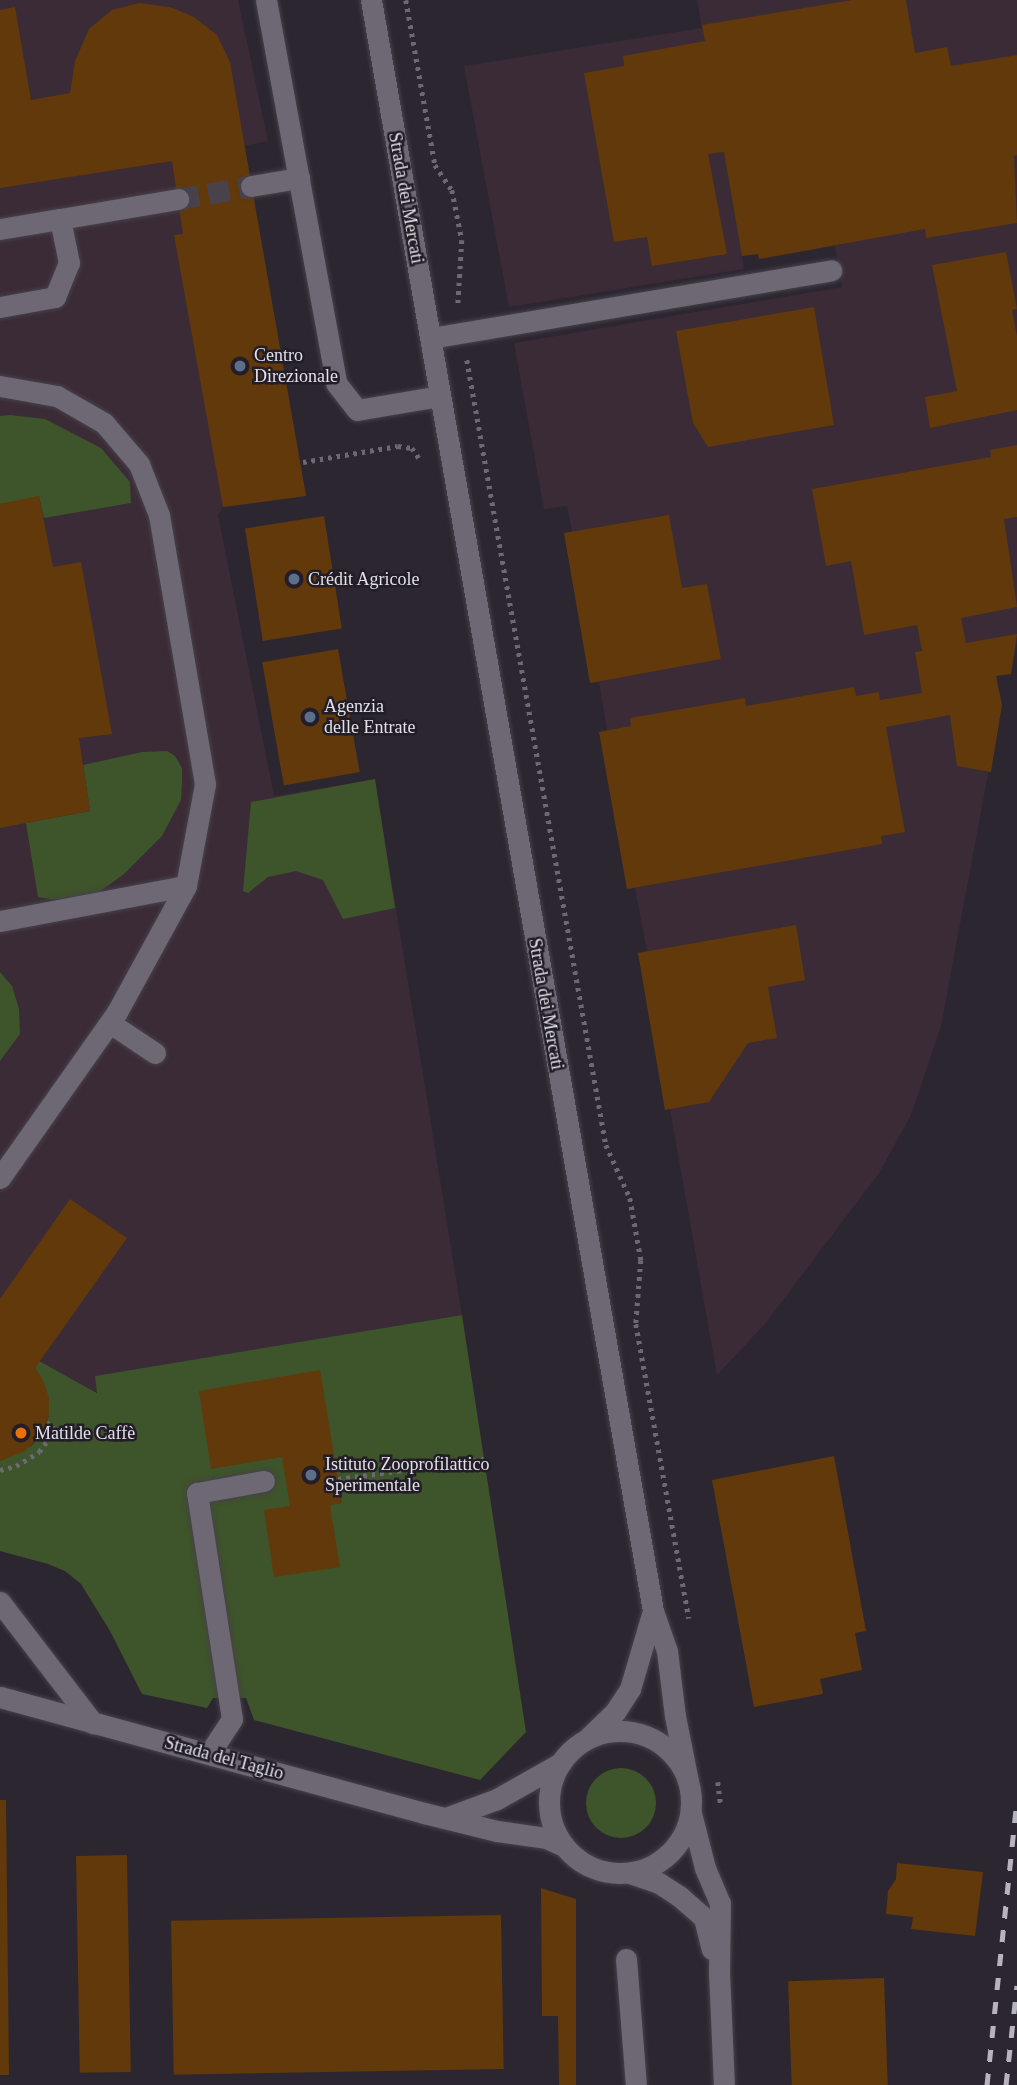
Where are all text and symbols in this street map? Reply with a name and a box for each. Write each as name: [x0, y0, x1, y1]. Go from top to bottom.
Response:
street label: Strada dei Mercati: [384, 131, 428, 265]
place label: Centro Direzionale: [254, 345, 338, 388]
marker: Centro Direzionale: [232, 358, 248, 374]
place label: Crédit Agricole: [308, 568, 420, 590]
marker: Crédit Agricole: [286, 571, 302, 587]
place label: Agenzia delle Entrate: [324, 696, 415, 738]
marker: Agenzia delle Entrate: [302, 709, 318, 725]
street label: Strada dei Mercati: [524, 937, 568, 1071]
place label: Matilde Caffè: [35, 1422, 135, 1444]
marker: Matilde Caffè: [13, 1425, 29, 1441]
place label: Istituto Zooprofilattico Sperimentale: [325, 1454, 489, 1496]
marker: Istituto Zooprofilattico Sperimentale: [303, 1467, 319, 1483]
street label: Strada del Taglio: [162, 1732, 286, 1784]

